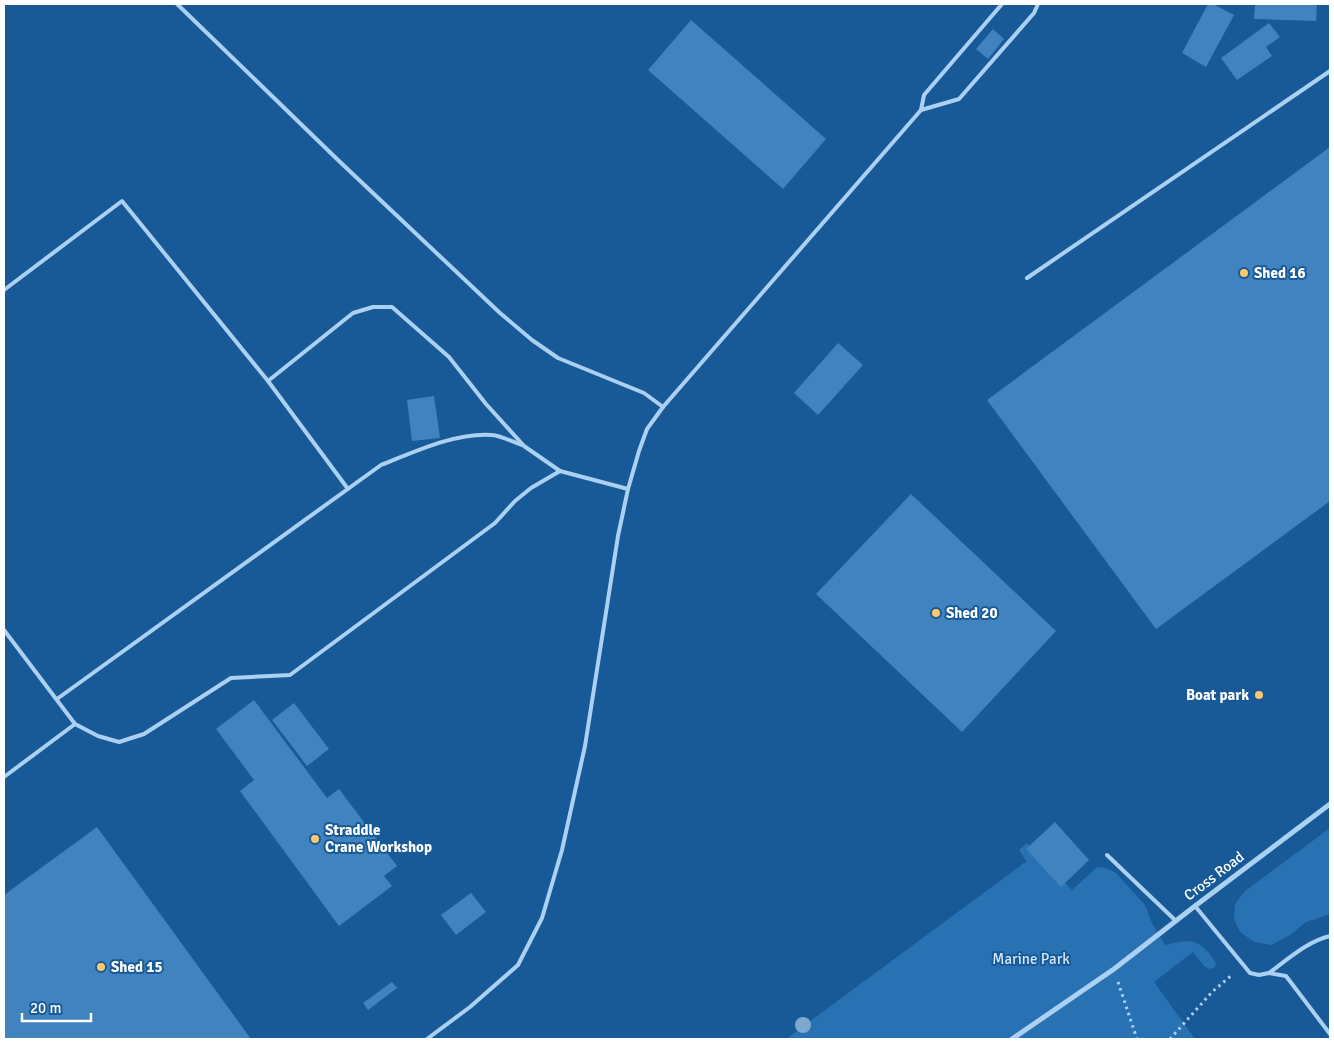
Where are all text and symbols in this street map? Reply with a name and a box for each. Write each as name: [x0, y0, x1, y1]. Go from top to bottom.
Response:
place label: Shed 16: [1254, 264, 1306, 282]
marker: Shed 16: [1238, 267, 1250, 279]
place label: Shed 20: [946, 604, 998, 622]
marker: Shed 20: [930, 607, 942, 619]
place label: Boat park: [1186, 686, 1249, 704]
marker: Boat park: [1253, 689, 1265, 701]
place label: Straddle Crane Workshop: [325, 821, 432, 856]
marker: Straddle Crane Workshop: [309, 833, 321, 845]
street label: Cross Road: [1180, 848, 1248, 904]
park label: Marine Park: [992, 950, 1070, 968]
place label: Shed 15: [111, 958, 163, 976]
marker: Shed 15: [95, 961, 107, 973]
scale bar: [22, 990, 91, 1022]
text: 20 m: [30, 999, 61, 1017]

